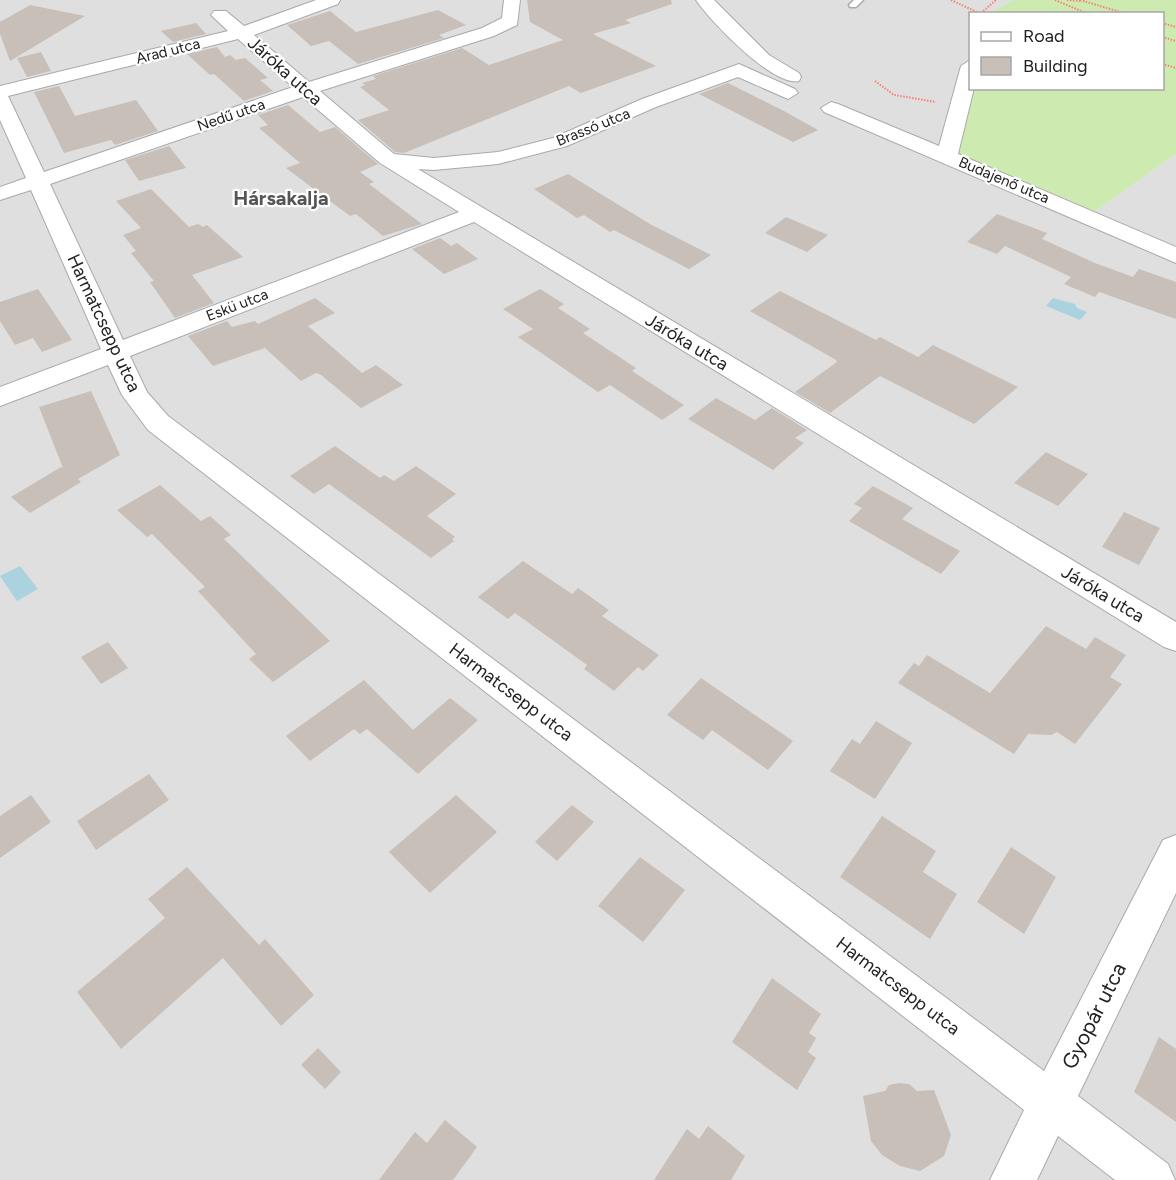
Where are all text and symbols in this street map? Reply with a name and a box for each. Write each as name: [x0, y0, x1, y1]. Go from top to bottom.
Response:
legend: [969, 12, 1164, 90]
text: Road: [1023, 25, 1064, 47]
street label: Járóka utca: [243, 32, 327, 110]
street label: Arad utca: [134, 34, 202, 68]
text: Building: [1023, 55, 1088, 77]
street label: Nedű utca: [195, 95, 267, 135]
street label: Brassó utca: [553, 104, 633, 150]
street label: Budajenő utca: [956, 153, 1052, 207]
district label: Hársakalja: [233, 186, 329, 210]
street label: Harmatcsepp utca: [62, 251, 146, 395]
street label: Eskü utca: [203, 285, 271, 325]
street label: Járóka utca: [642, 309, 732, 375]
street label: Járóka utca: [1058, 561, 1148, 627]
street label: Harmatcsepp utca: [445, 638, 577, 746]
street label: Harmatcsepp utca: [832, 932, 964, 1040]
street label: Gyopár utca: [1056, 958, 1131, 1073]

